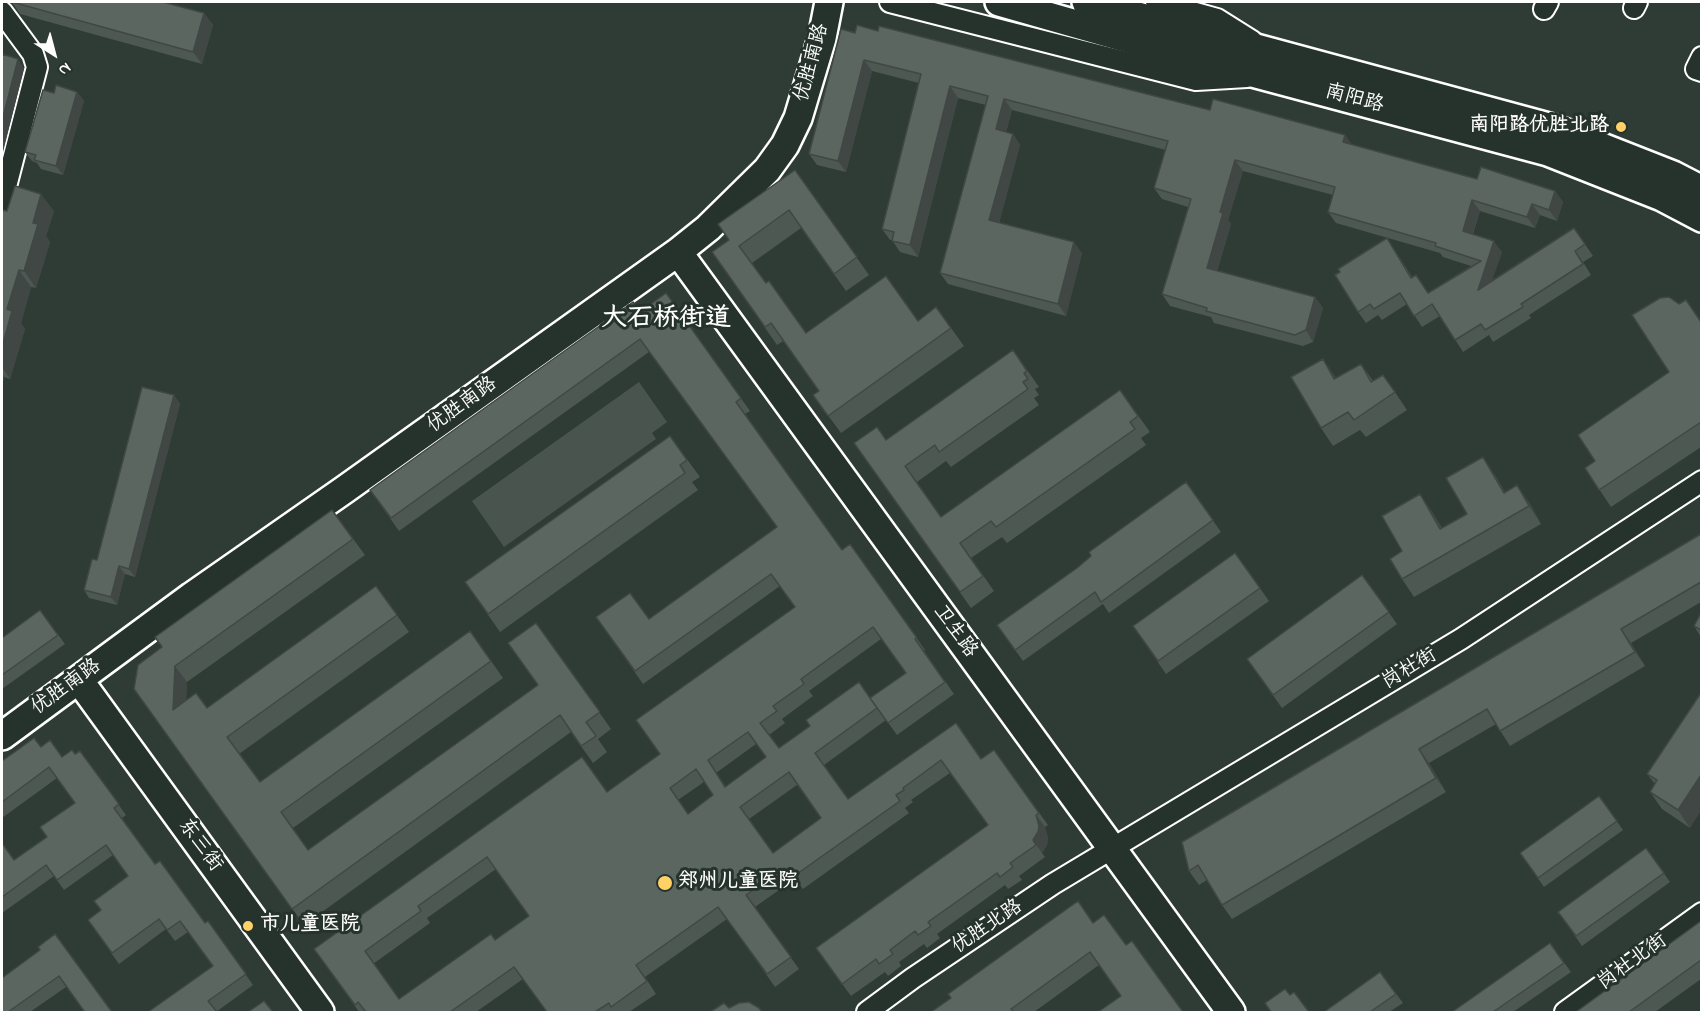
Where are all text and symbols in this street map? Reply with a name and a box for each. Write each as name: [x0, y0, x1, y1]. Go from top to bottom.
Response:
street label: 优胜南路: [791, 21, 835, 105]
north arrow: [24, 24, 84, 84]
text: N: [53, 56, 76, 81]
street label: 南阳路: [1322, 81, 1386, 119]
place label: 南阳路优胜北路: [1469, 115, 1609, 139]
marker: 南阳路优胜北路: [1614, 120, 1628, 134]
district label: 大石桥街道: [601, 305, 731, 337]
street label: 优胜南路: [424, 373, 502, 439]
street label: 卫生路: [927, 601, 981, 663]
street label: 岗杜街: [1378, 644, 1442, 696]
street label: 优胜南路: [28, 655, 106, 721]
street label: 东三街: [172, 815, 226, 877]
place label: 郑州儿童医院: [678, 871, 798, 895]
marker: 郑州儿童医院: [656, 874, 674, 892]
street label: 优胜北路: [948, 896, 1028, 960]
place label: 市儿童医院: [260, 914, 360, 938]
marker: 市儿童医院: [241, 919, 255, 933]
street label: 岗杜北街: [1594, 930, 1672, 996]

